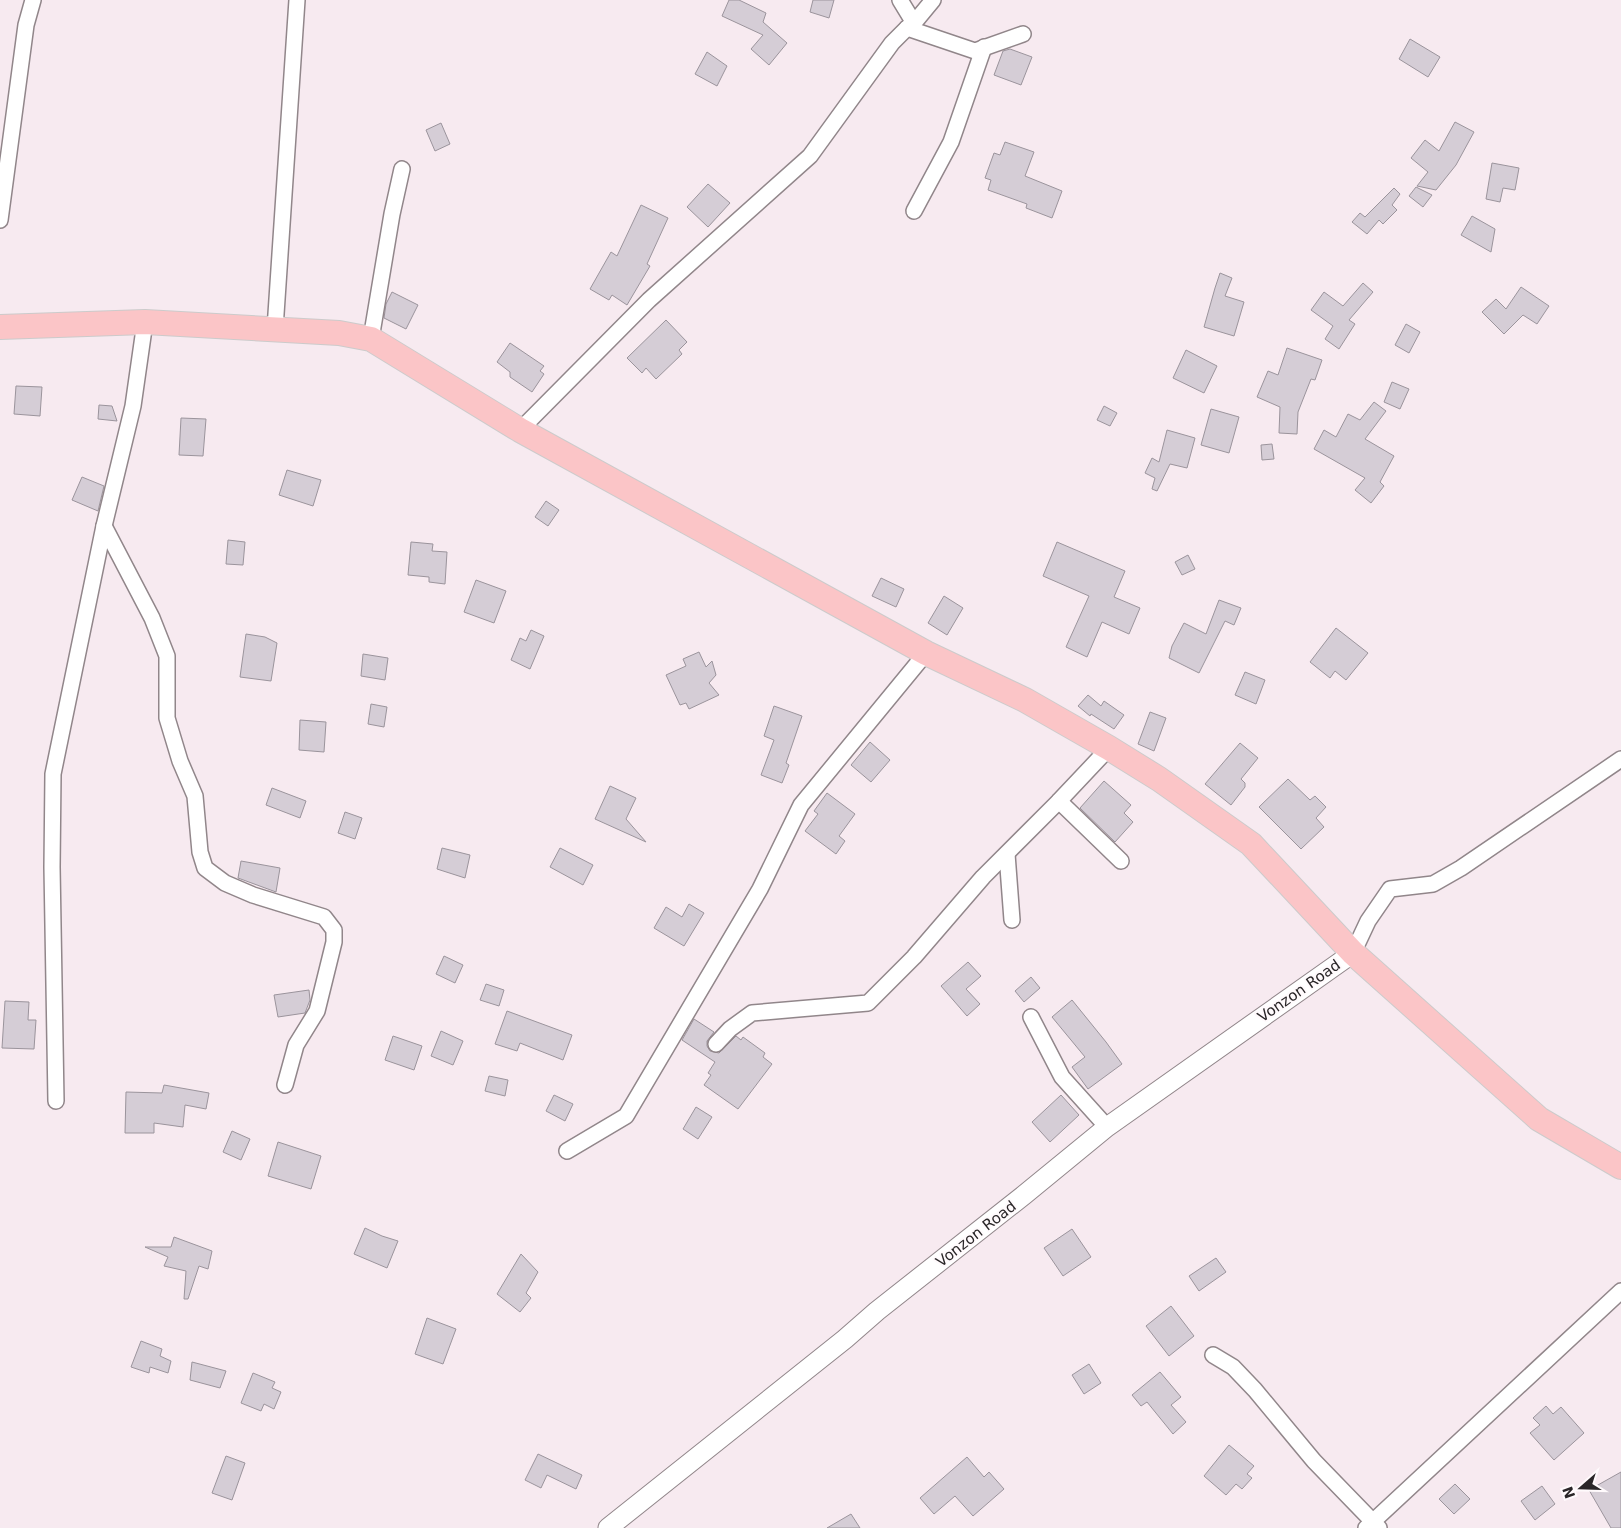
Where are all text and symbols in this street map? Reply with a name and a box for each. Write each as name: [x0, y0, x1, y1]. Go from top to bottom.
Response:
street label: Vonzon Road: [1254, 956, 1344, 1026]
street label: Vonzon Road: [932, 1197, 1020, 1271]
north arrow: [1556, 1463, 1606, 1513]
text: N: [1559, 1484, 1578, 1501]

